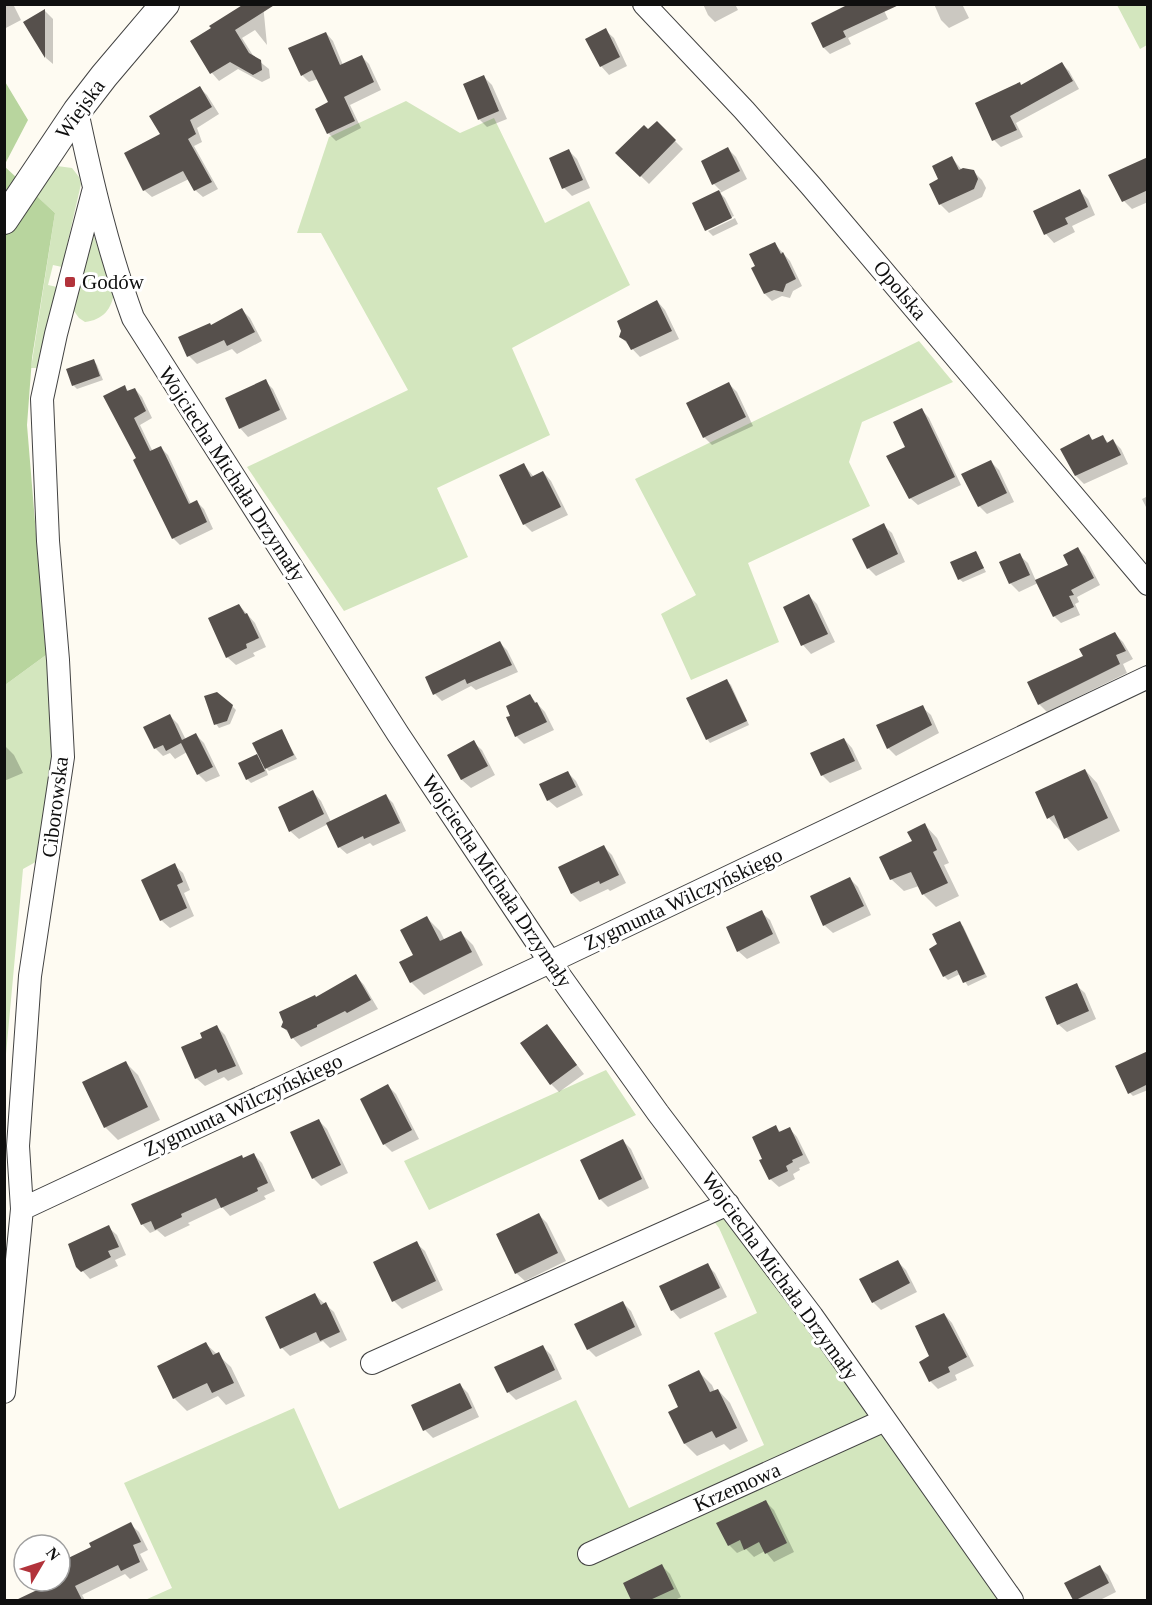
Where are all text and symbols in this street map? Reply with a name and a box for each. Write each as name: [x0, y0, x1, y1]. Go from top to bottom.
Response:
street label: Wiejska: [50, 74, 110, 144]
street label: Opolska: [868, 255, 932, 325]
place label: Godów: [82, 270, 145, 294]
marker: Godów: [63, 275, 77, 289]
street label: Wojciecha Michała Drzymały: [153, 362, 311, 586]
street label: Ciborowska: [37, 754, 73, 859]
street label: Wojciecha Michała Drzymały: [417, 770, 578, 992]
street label: Zygmunta Wilczyńskiego: [580, 842, 786, 956]
street label: Zygmunta Wilczyńskiego: [140, 1048, 346, 1162]
street label: Wojciecha Michała Drzymały: [696, 1167, 864, 1385]
street label: Krzemowa: [690, 1457, 785, 1517]
north arrow: [12, 1533, 72, 1593]
text: N: [43, 1544, 64, 1564]

